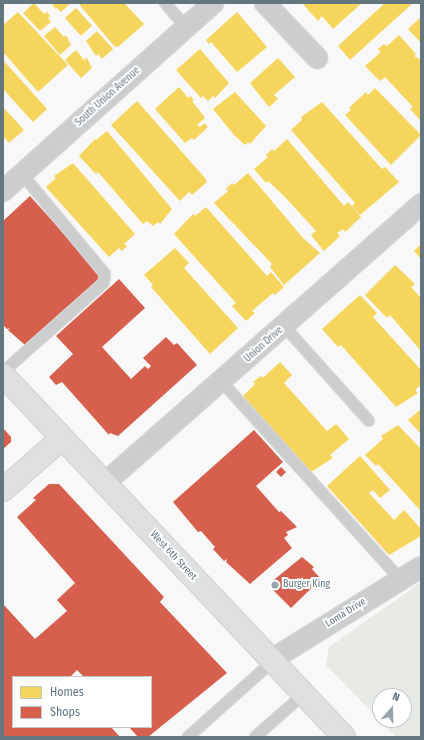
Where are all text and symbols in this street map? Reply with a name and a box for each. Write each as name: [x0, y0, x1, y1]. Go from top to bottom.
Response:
street label: South Union Avenue: [73, 65, 143, 129]
street label: Union Drive: [242, 325, 286, 365]
street label: West 6th Street: [147, 529, 199, 583]
place label: Burger King: [283, 579, 330, 591]
marker: Burger King: [270, 580, 280, 590]
street label: Loma Drive: [323, 596, 369, 630]
legend: [12, 676, 152, 728]
text: Homes: [50, 685, 84, 699]
north arrow: [372, 688, 412, 728]
text: N: [391, 690, 401, 704]
text: Shops: [50, 705, 80, 719]

